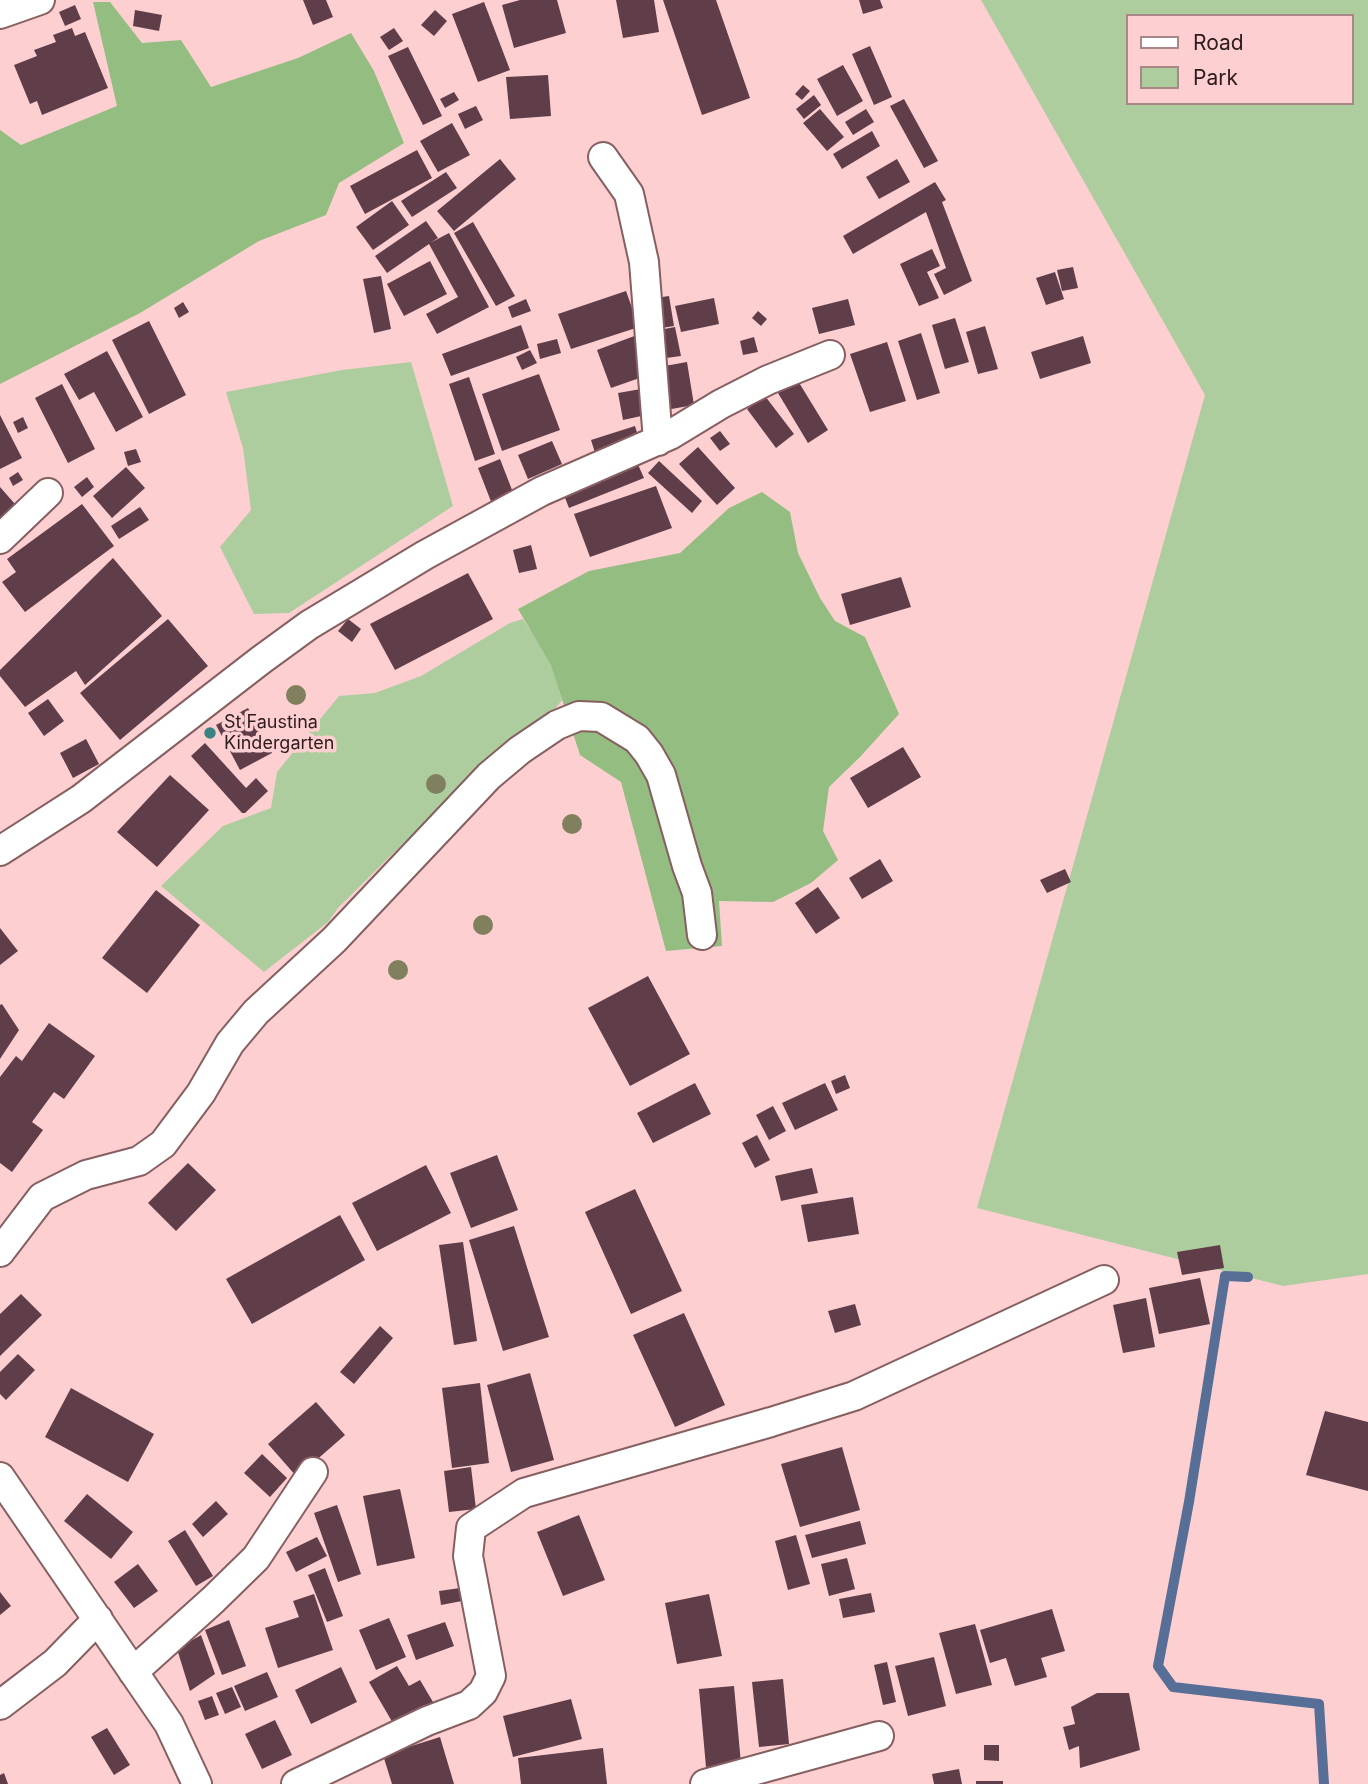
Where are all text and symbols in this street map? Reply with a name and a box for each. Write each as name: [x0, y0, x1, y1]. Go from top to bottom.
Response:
legend: [1126, 14, 1354, 105]
text: Road: [1193, 30, 1244, 55]
text: Park: [1193, 65, 1238, 90]
place label: St Faustina Kindergarten: [224, 712, 334, 754]
marker: St Faustina Kindergarten: [202, 725, 218, 741]

